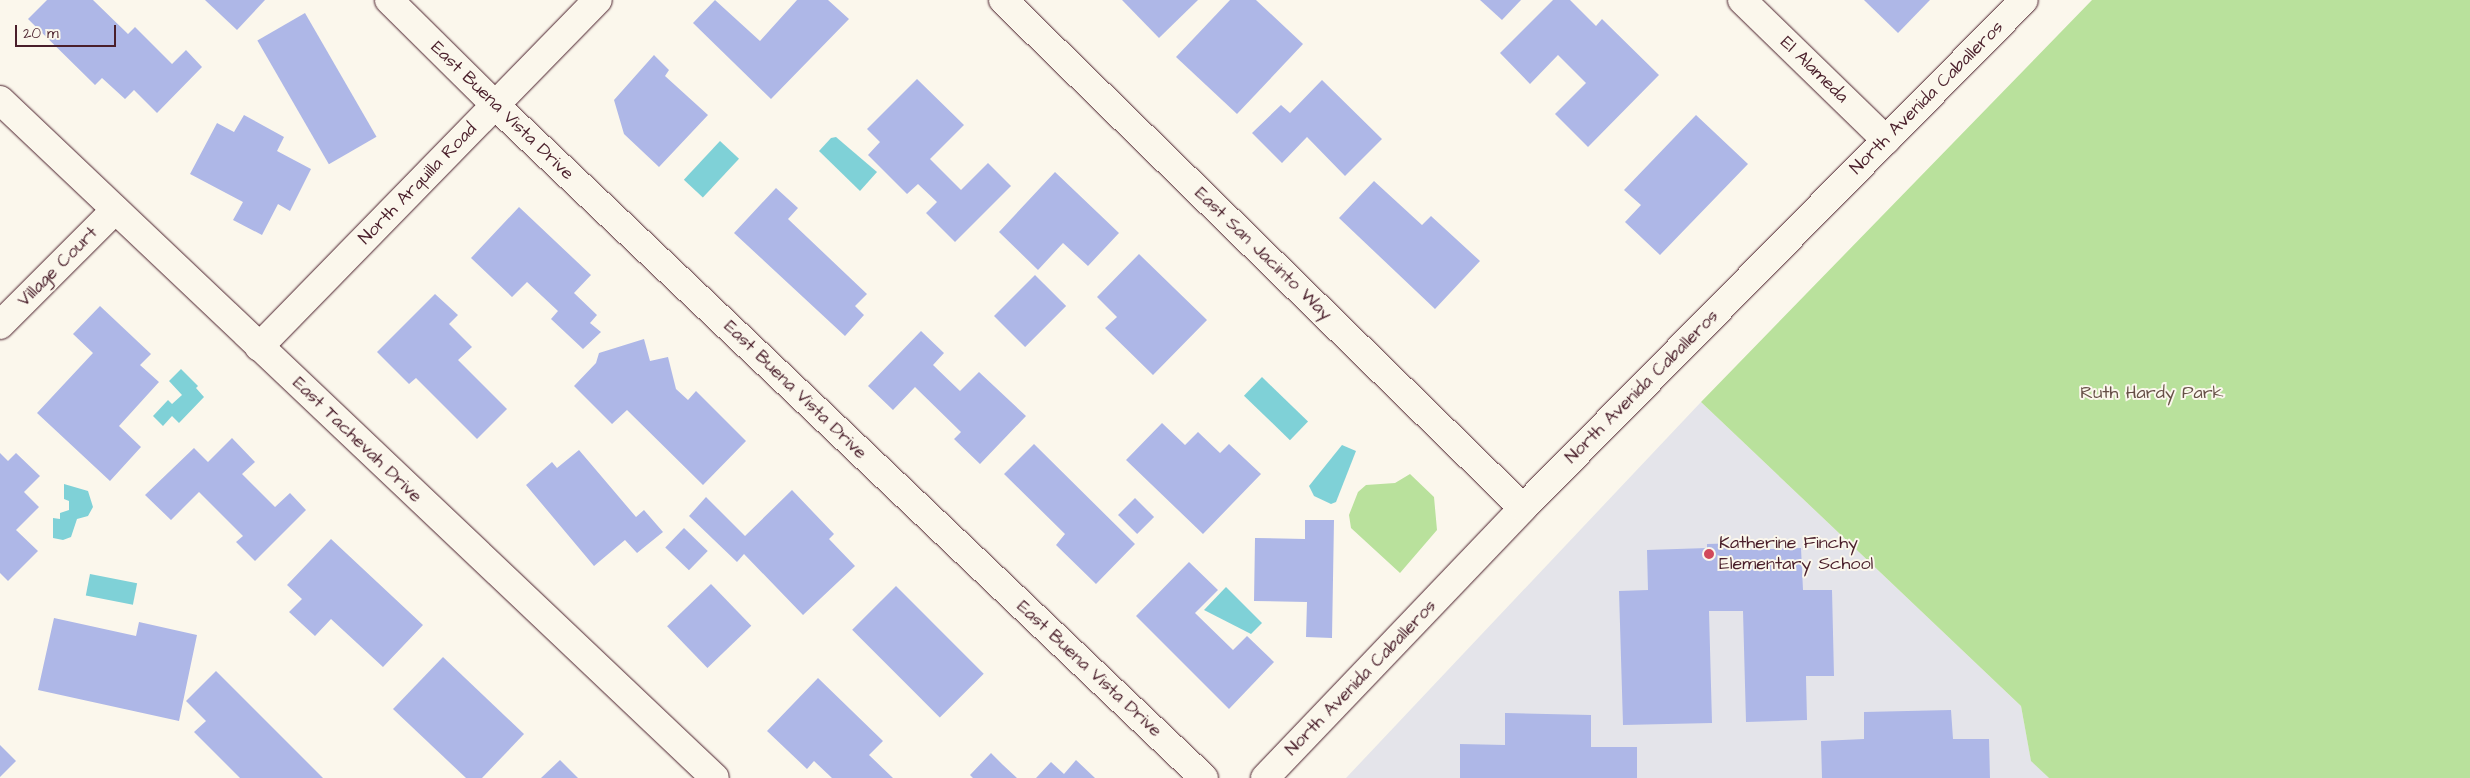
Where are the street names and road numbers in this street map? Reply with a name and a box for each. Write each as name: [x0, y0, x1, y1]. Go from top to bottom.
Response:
street label: North Avenida Caballeros: [1846, 17, 2008, 179]
street label: El Alameda: [1775, 32, 1853, 108]
street label: East Buena Vista Drive: [426, 37, 578, 185]
street label: North Arquilla Road: [354, 119, 482, 249]
street label: East San Jacinto Way: [1190, 183, 1336, 325]
street label: Village Court: [13, 222, 103, 312]
street label: North Avenida Caballeros: [1561, 306, 1723, 468]
street label: East Buena Vista Drive: [719, 316, 871, 464]
street label: East Tachevah Drive: [288, 373, 426, 507]
street label: East Buena Vista Drive: [1012, 596, 1166, 742]
street label: North Avenida Caballeros: [1281, 596, 1441, 760]

